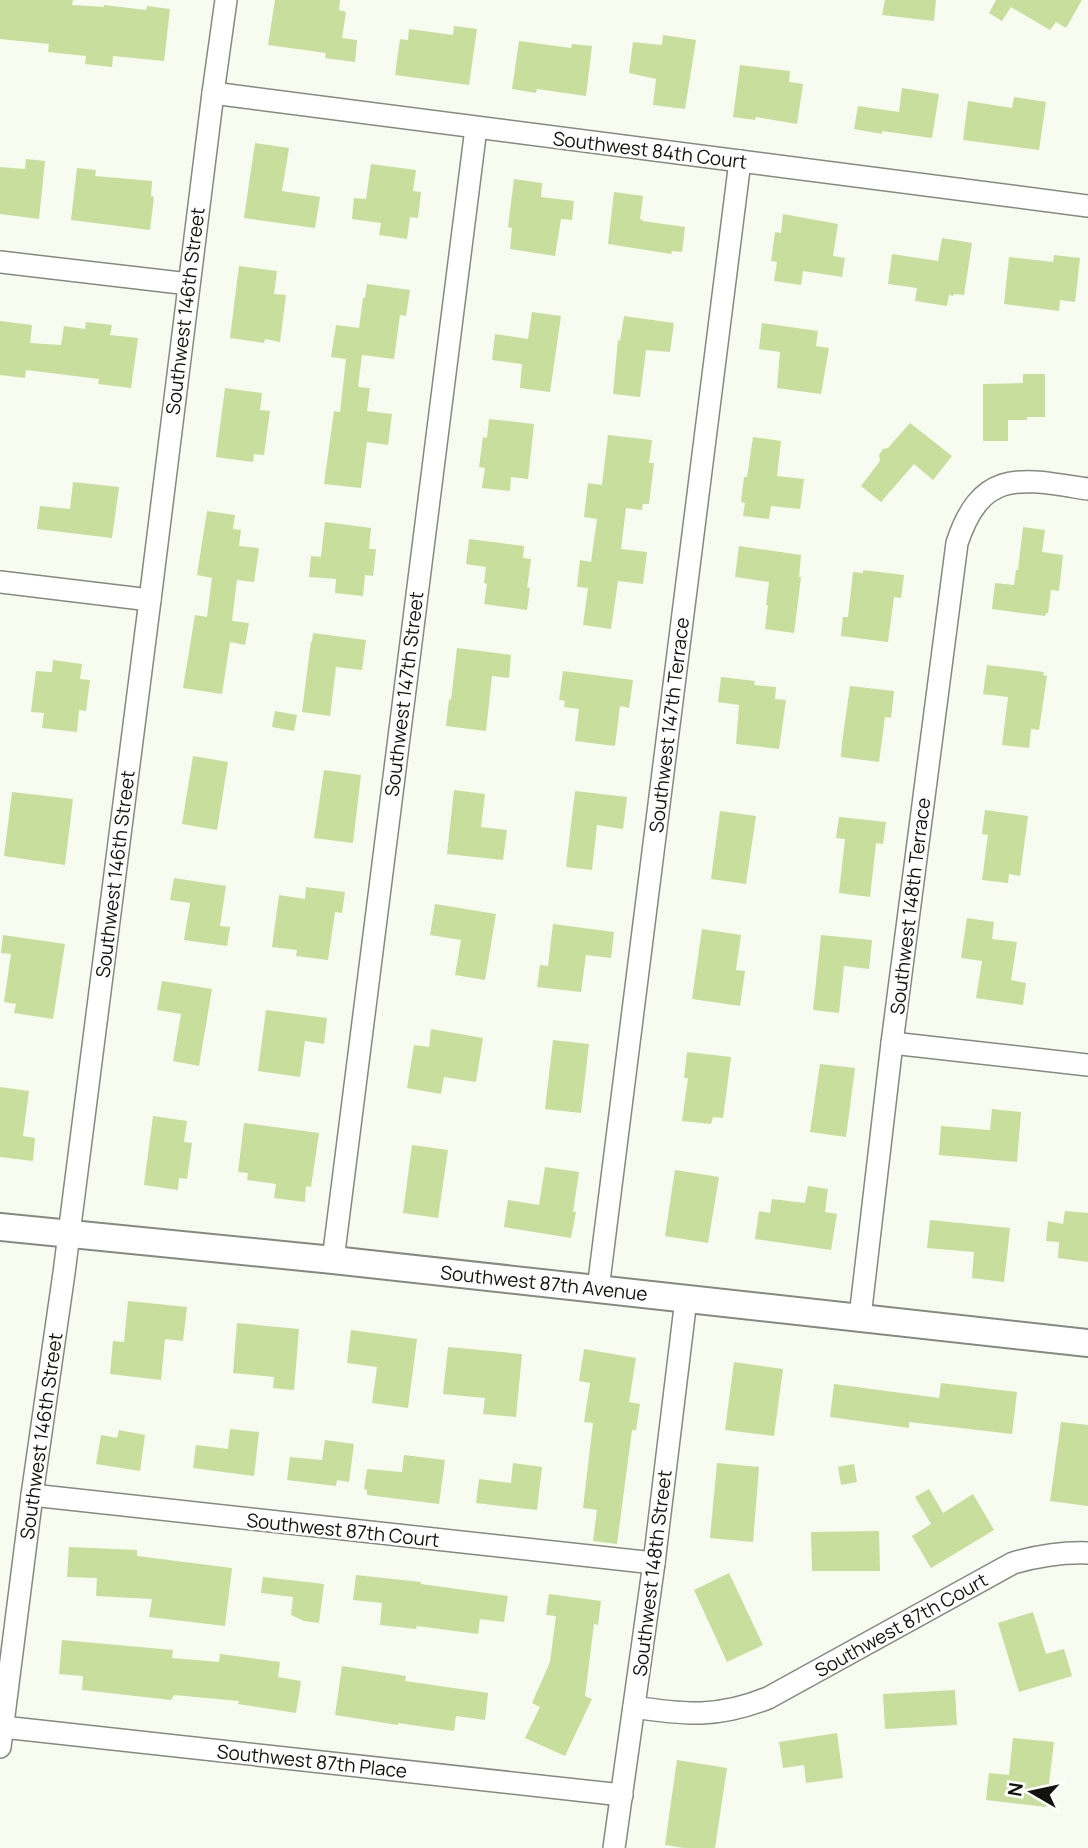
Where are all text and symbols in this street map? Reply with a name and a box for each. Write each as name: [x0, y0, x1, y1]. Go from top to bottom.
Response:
street label: Southwest 84th Court: [551, 125, 749, 175]
street label: Southwest 146th Street: [159, 206, 211, 416]
street label: Southwest 147th Street: [379, 590, 429, 798]
street label: Southwest 147th Terrace: [643, 616, 695, 834]
street label: Southwest 146th Street: [89, 769, 141, 979]
street label: Southwest 148th Terrace: [884, 796, 936, 1016]
street label: Southwest 87th Avenue: [439, 1259, 649, 1307]
street label: Southwest 146th Street: [14, 1331, 68, 1541]
street label: Southwest 148th Street: [626, 1468, 678, 1678]
street label: Southwest 87th Court: [245, 1507, 441, 1553]
street label: Southwest 87th Court: [810, 1567, 992, 1683]
street label: Southwest 87th Place: [216, 1738, 408, 1784]
north arrow: [997, 1757, 1067, 1827]
text: N: [1001, 1781, 1029, 1798]

